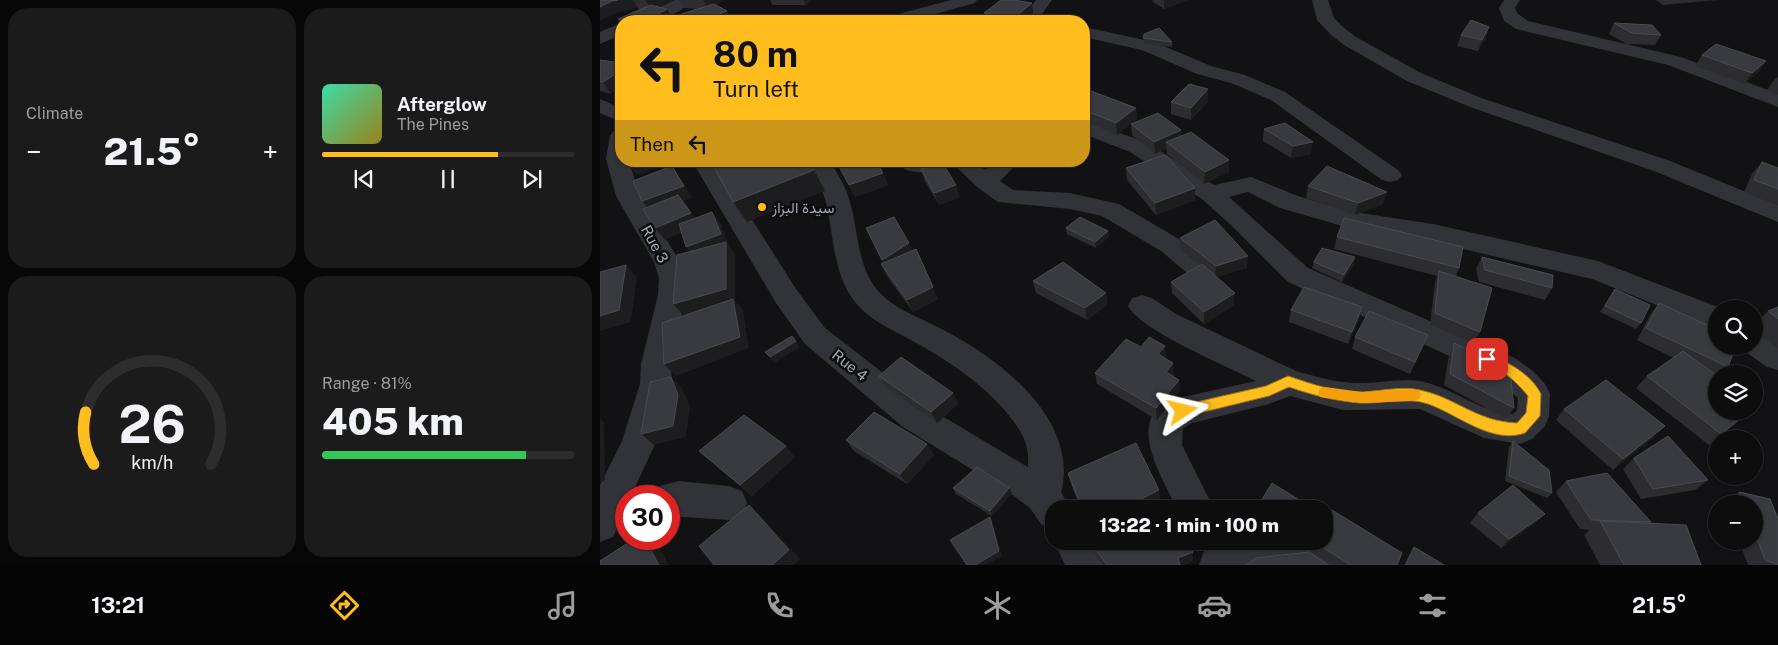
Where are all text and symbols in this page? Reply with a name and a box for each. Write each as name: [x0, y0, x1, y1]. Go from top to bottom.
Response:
text: 80 m: [713, 34, 798, 75]
icon: left: [630, 35, 695, 100]
text: Turn left: [713, 76, 799, 102]
text: Afterglow: [397, 93, 487, 115]
text: Climate: [26, 104, 83, 123]
text: The Pines: [397, 115, 469, 134]
text: 21.5°: [104, 129, 200, 174]
icon: left: [684, 130, 712, 158]
text: Then: [630, 133, 674, 155]
text: −: [26, 135, 42, 168]
text: +: [262, 135, 278, 168]
icon: previous: [350, 165, 378, 193]
icon: pause: [434, 165, 462, 193]
icon: next: [518, 165, 546, 193]
place label: سيدة البزاز: [771, 199, 834, 217]
marker: سيدة البزاز: [756, 201, 768, 213]
street label: Rue 3: [638, 222, 672, 266]
map controls: [1708, 300, 1763, 550]
button: search: [1708, 300, 1763, 355]
pin: [1466, 338, 1508, 380]
icon: arrive: [1473, 345, 1501, 373]
street label: Rue 4: [829, 346, 871, 384]
button: layers: [1708, 365, 1763, 420]
text: Range · 81%: [322, 374, 412, 393]
position arrow: [1156, 384, 1208, 436]
text: 26: [118, 394, 186, 455]
text: 405 km: [322, 399, 464, 444]
button: +: [1708, 430, 1763, 485]
text: km/h: [131, 452, 173, 473]
speed limit sign: 30: [615, 485, 680, 550]
button: −: [1708, 495, 1763, 550]
text: 13:22 · 1 min · 100 m: [1099, 514, 1279, 536]
icon: directions: [327, 588, 362, 623]
icon: music: [545, 588, 580, 623]
icon: phone: [762, 588, 797, 623]
icon: climate: [980, 588, 1015, 623]
icon: car: [1197, 588, 1232, 623]
icon: filters: [1415, 588, 1450, 623]
text: 13:21: [91, 592, 145, 618]
text: 21.5°: [1632, 592, 1687, 618]

